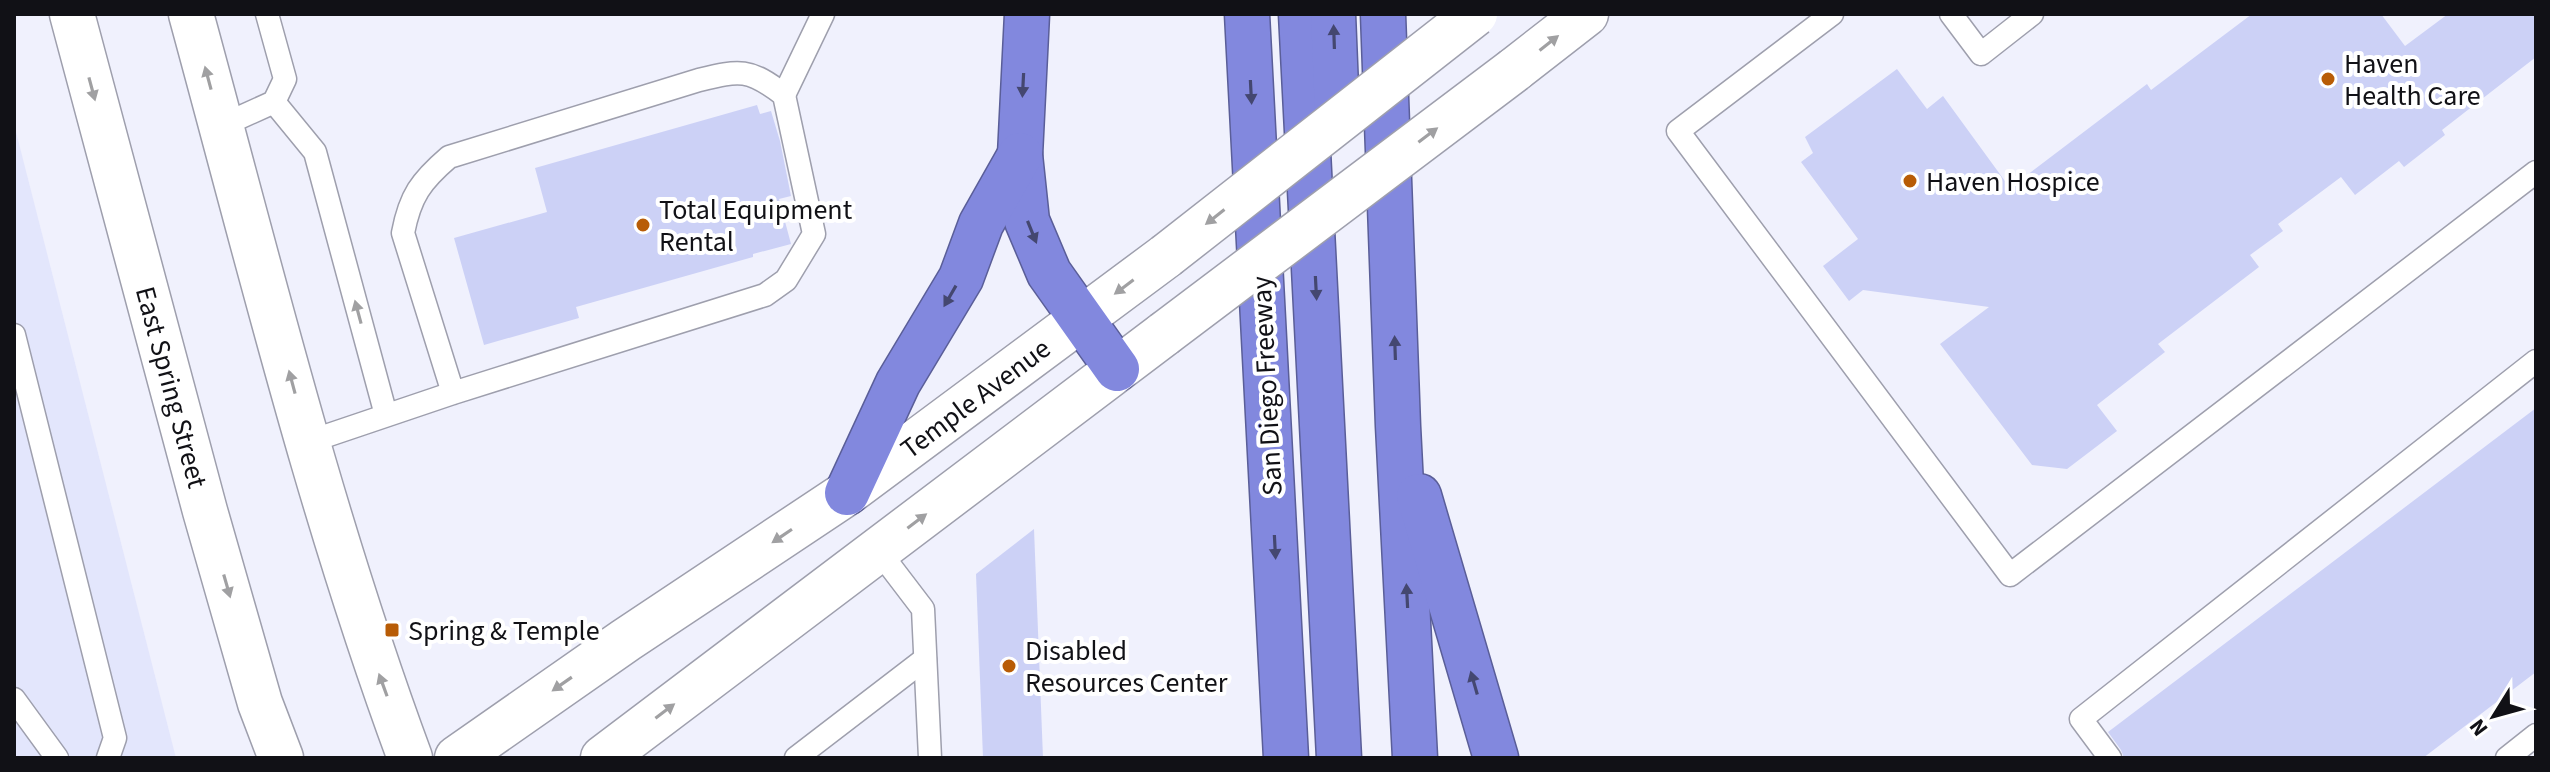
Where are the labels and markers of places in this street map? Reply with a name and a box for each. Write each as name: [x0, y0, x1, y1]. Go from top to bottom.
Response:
place label: Haven Health Care: [2344, 44, 2481, 116]
marker: Haven Health Care: [2319, 70, 2337, 88]
place label: Haven Hospice: [1926, 162, 2100, 202]
marker: Haven Hospice: [1901, 172, 1919, 190]
place label: Total Equipment Rental: [659, 190, 853, 262]
marker: Total Equipment Rental: [634, 216, 652, 234]
place label: Spring & Temple: [408, 611, 600, 651]
marker: Spring & Temple: [383, 621, 401, 639]
place label: Disabled Resources Center: [1025, 631, 1228, 703]
marker: Disabled Resources Center: [1000, 657, 1018, 675]

